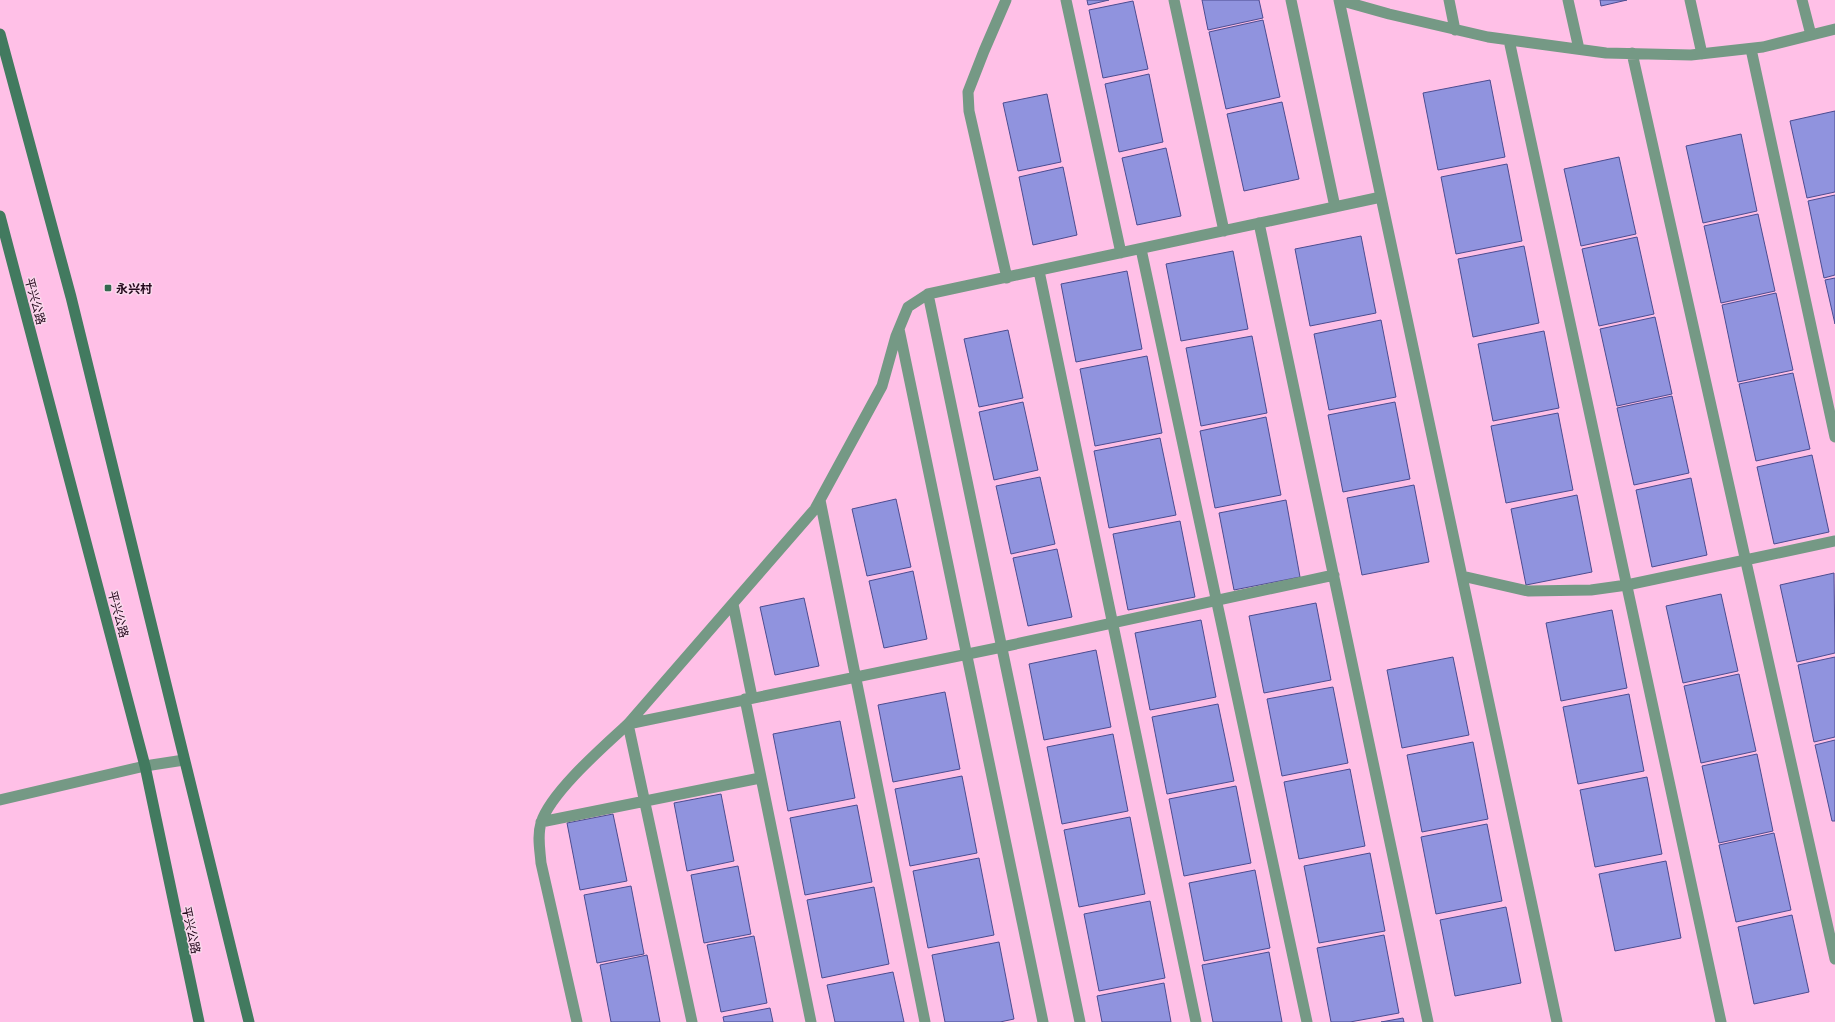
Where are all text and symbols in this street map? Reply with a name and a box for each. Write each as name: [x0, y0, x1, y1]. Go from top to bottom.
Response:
street label: 平兴公路: [23, 276, 49, 326]
place label: 永兴村: [116, 281, 152, 295]
marker: 永兴村: [103, 283, 113, 293]
street label: 平兴公路: [106, 589, 132, 639]
street label: 平兴公路: [180, 905, 204, 955]

